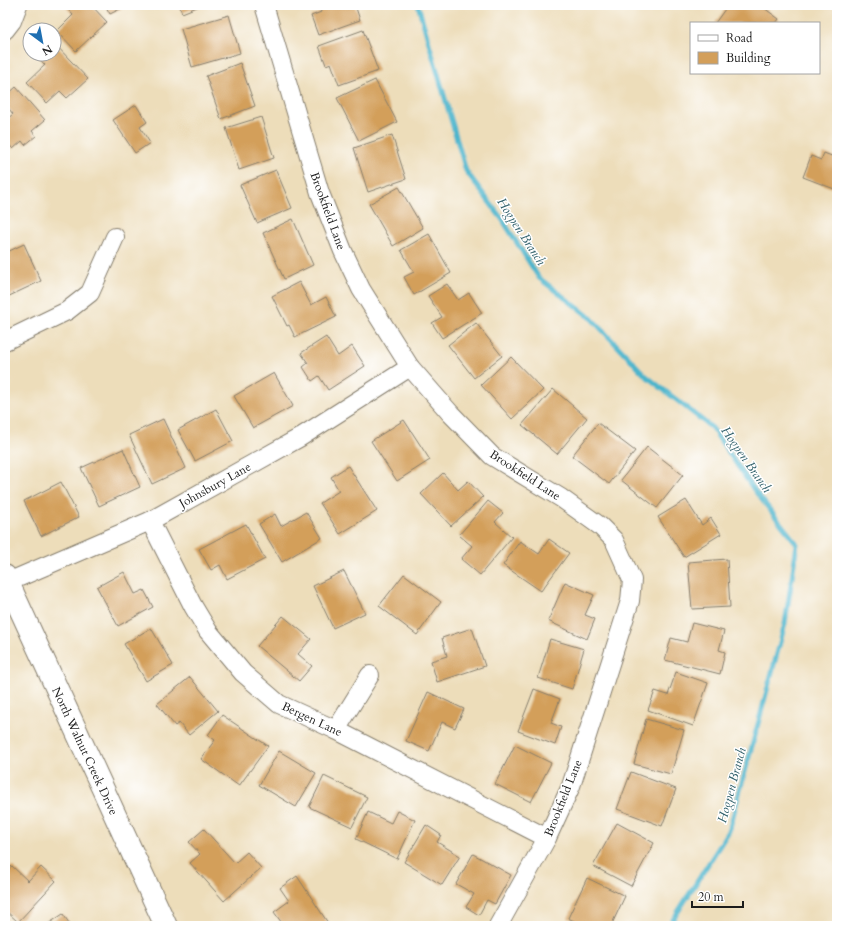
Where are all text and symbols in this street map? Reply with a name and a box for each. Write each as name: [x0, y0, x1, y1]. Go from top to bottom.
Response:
north arrow: [22, 22, 62, 62]
legend: [690, 22, 820, 74]
text: Road: [726, 30, 753, 46]
text: N: [39, 41, 55, 59]
text: Building: [726, 50, 771, 66]
street label: Brookfield Lane: [307, 170, 349, 252]
water label: Hogpen Branch: [493, 194, 550, 270]
water label: Hogpen Branch: [717, 423, 776, 497]
street label: Brookfield Lane: [486, 446, 564, 504]
street label: Johnsbury Lane: [175, 459, 254, 512]
street label: North Walnut Creek Drive: [48, 684, 122, 818]
street label: Bergen Lane: [279, 698, 345, 740]
water label: Hogpen Branch: [713, 745, 751, 825]
street label: Brookfield Lane: [540, 757, 586, 839]
scale bar: [692, 883, 743, 909]
text: 20 m: [698, 889, 725, 905]

